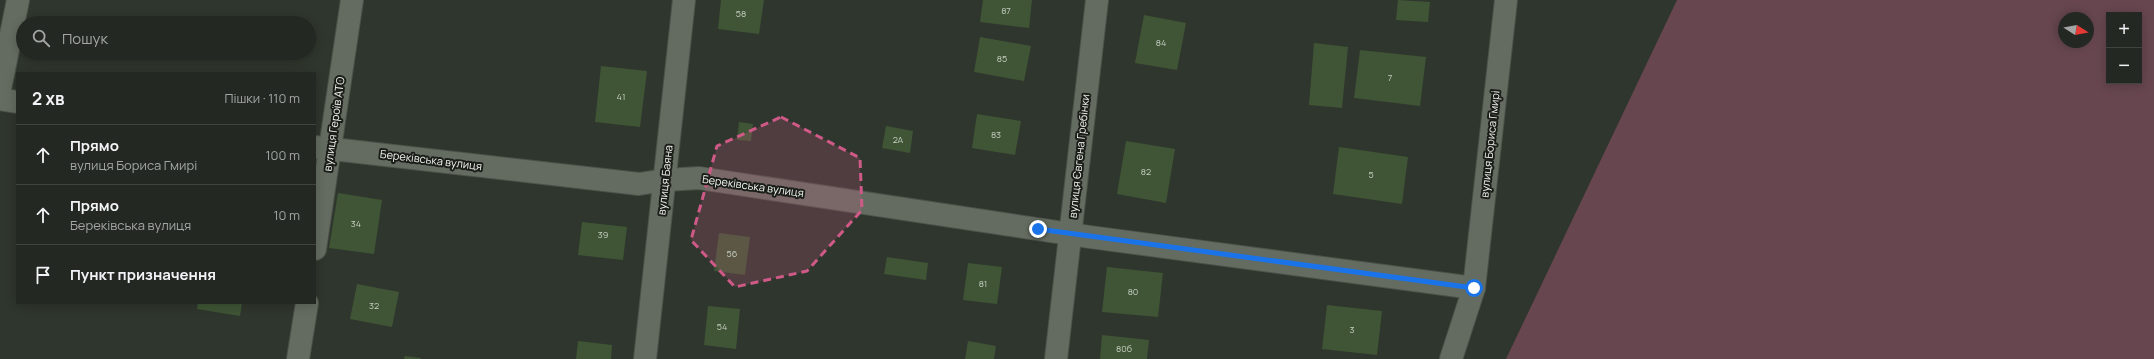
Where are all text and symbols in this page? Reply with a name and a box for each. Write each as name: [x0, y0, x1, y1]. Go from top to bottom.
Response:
house number: 87: [1001, 4, 1011, 17]
house number: 58: [736, 7, 746, 20]
north arrow: [2058, 12, 2094, 48]
map controls: [2106, 12, 2142, 84]
button: +: [2106, 12, 2142, 48]
search box: [16, 16, 316, 60]
icon: search: [30, 27, 52, 49]
text: Пошук: [62, 28, 108, 49]
house number: 84: [1156, 36, 1166, 49]
button: −: [2106, 48, 2142, 84]
house number: 85: [997, 52, 1007, 65]
house number: 7: [1388, 71, 1393, 84]
street label: вулиця Героїв АТО: [319, 76, 348, 172]
text: 2 хв: [32, 87, 64, 110]
text: Пішки · 110 m: [224, 89, 300, 107]
house number: 41: [617, 90, 625, 103]
street label: вулиця Бориса Гмирі: [1476, 90, 1503, 198]
street label: вулиця Євгена Гребінки: [1065, 93, 1092, 219]
house number: 83: [991, 128, 1001, 141]
house number: 2А: [893, 133, 904, 146]
text: Прямо: [70, 135, 119, 156]
icon: ahead: [32, 144, 54, 166]
street label: вулиця Баяна: [653, 144, 676, 216]
text: 100 m: [265, 146, 300, 164]
street label: Береківська вулиця: [379, 146, 483, 173]
text: вулиця Бориса Гмирі: [70, 156, 197, 174]
house number: 82: [1141, 165, 1151, 178]
house number: 5: [1368, 168, 1374, 181]
street label: Береківська вулиця: [701, 171, 805, 200]
text: Прямо: [70, 195, 119, 216]
icon: ahead: [32, 204, 54, 226]
text: 10 m: [273, 206, 300, 224]
text: Береківська вулиця: [70, 216, 191, 234]
house number: 34: [351, 217, 361, 230]
route end: [1029, 220, 1047, 238]
house number: 39: [598, 228, 608, 241]
house number: 56: [727, 247, 738, 260]
icon: arrive: [32, 264, 54, 286]
text: Пункт призначення: [70, 264, 216, 285]
house number: 81: [979, 277, 987, 290]
route start: [1465, 279, 1483, 297]
house number: 80: [1128, 285, 1138, 298]
house number: 32: [369, 299, 379, 312]
house number: 54: [717, 320, 727, 333]
house number: 3: [1350, 323, 1355, 336]
house number: 80б: [1116, 342, 1132, 355]

